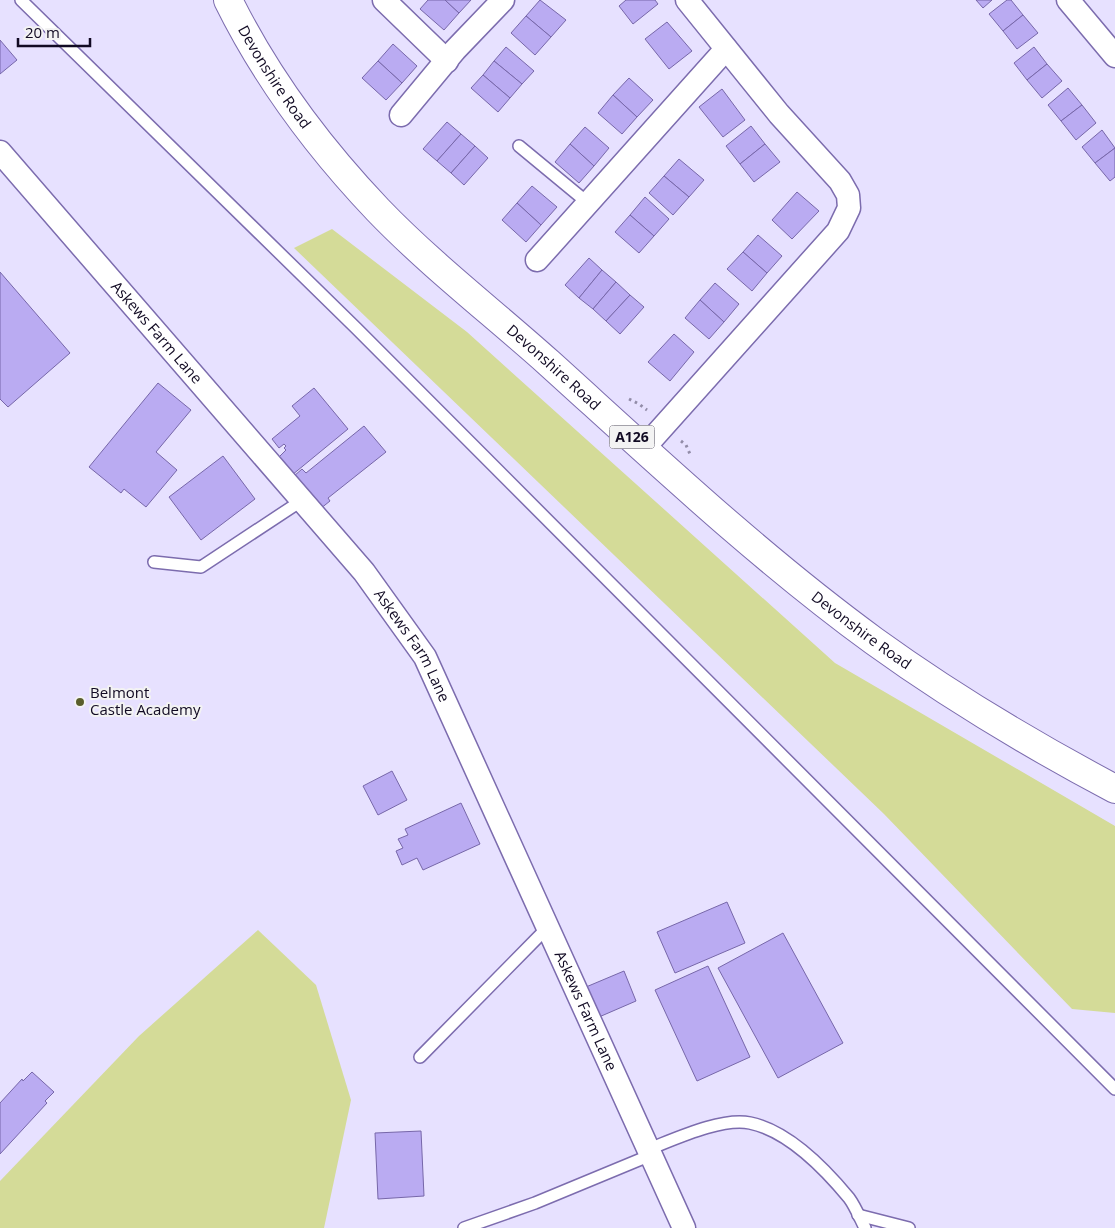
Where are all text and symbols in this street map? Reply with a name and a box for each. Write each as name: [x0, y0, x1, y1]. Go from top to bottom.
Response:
scale bar: [18, 15, 90, 47]
street label: Devonshire Road: [234, 21, 316, 132]
text: 20 m: [25, 22, 60, 42]
street label: Askews Farm Lane: [107, 276, 207, 387]
street label: Devonshire Road: [503, 320, 605, 414]
road number: A126: [610, 426, 654, 448]
street label: Askews Farm Lane: [370, 585, 455, 705]
street label: Devonshire Road: [808, 586, 916, 673]
place label: Belmont Castle Academy: [90, 682, 201, 719]
marker: Belmont Castle Academy: [74, 696, 86, 708]
street label: Askews Farm Lane: [551, 947, 622, 1074]

